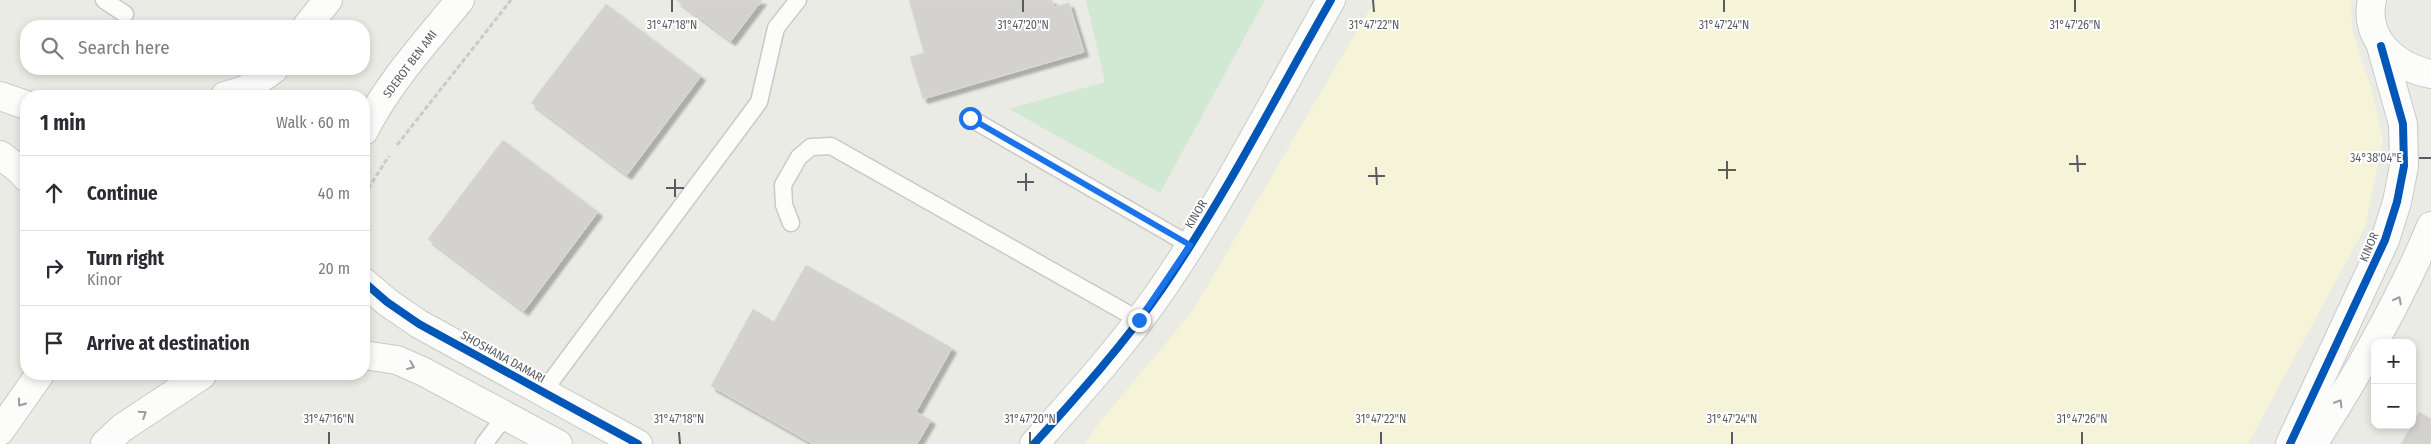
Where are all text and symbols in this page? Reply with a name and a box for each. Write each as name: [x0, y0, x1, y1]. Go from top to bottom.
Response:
text: 31°47'18"N: [647, 18, 697, 32]
text: 31°47'20"N: [997, 18, 1049, 32]
text: 31°47'22"N: [1349, 18, 1399, 32]
text: 31°47'24"N: [1699, 18, 1749, 32]
text: 31°47'26"N: [2049, 18, 2101, 32]
search box: [20, 20, 370, 75]
street label: SDEROT BEN AMI: [380, 28, 440, 100]
icon: search: [38, 34, 66, 62]
text: Search here: [78, 36, 170, 59]
route start: [959, 107, 982, 130]
text: 1 min: [40, 110, 86, 136]
text: Walk · 60 m: [276, 113, 350, 132]
text: 34°38'04"E: [2350, 151, 2402, 165]
icon: ahead: [40, 179, 68, 207]
text: Continue: [87, 182, 158, 205]
text: 40 m: [318, 184, 350, 203]
street label: KINOR: [1182, 197, 1210, 231]
street label: KINOR: [2357, 230, 2382, 264]
text: Turn right: [87, 247, 164, 270]
icon: right: [40, 254, 68, 282]
text: 20 m: [319, 259, 350, 278]
text: Kinor: [87, 270, 122, 289]
one-way arrow: [2392, 296, 2402, 305]
route end: [1128, 309, 1151, 332]
street label: SHOSHANA DAMARI: [458, 328, 548, 386]
icon: arrive: [40, 329, 68, 357]
text: Arrive at destination: [87, 332, 250, 355]
map controls: [2371, 339, 2416, 429]
button: +: [2371, 339, 2416, 384]
one-way arrow: [406, 360, 415, 371]
button: −: [2371, 384, 2416, 429]
one-way arrow: [18, 397, 27, 407]
one-way arrow: [2333, 399, 2343, 408]
one-way arrow: [137, 411, 147, 420]
text: 31°47'16"N: [304, 412, 354, 426]
text: 31°47'18"N: [654, 412, 704, 426]
text: 31°47'20"N: [1004, 412, 1056, 426]
text: 31°47'22"N: [1356, 412, 1406, 426]
text: 31°47'24"N: [1707, 412, 1757, 426]
text: 31°47'26"N: [2056, 412, 2108, 426]

